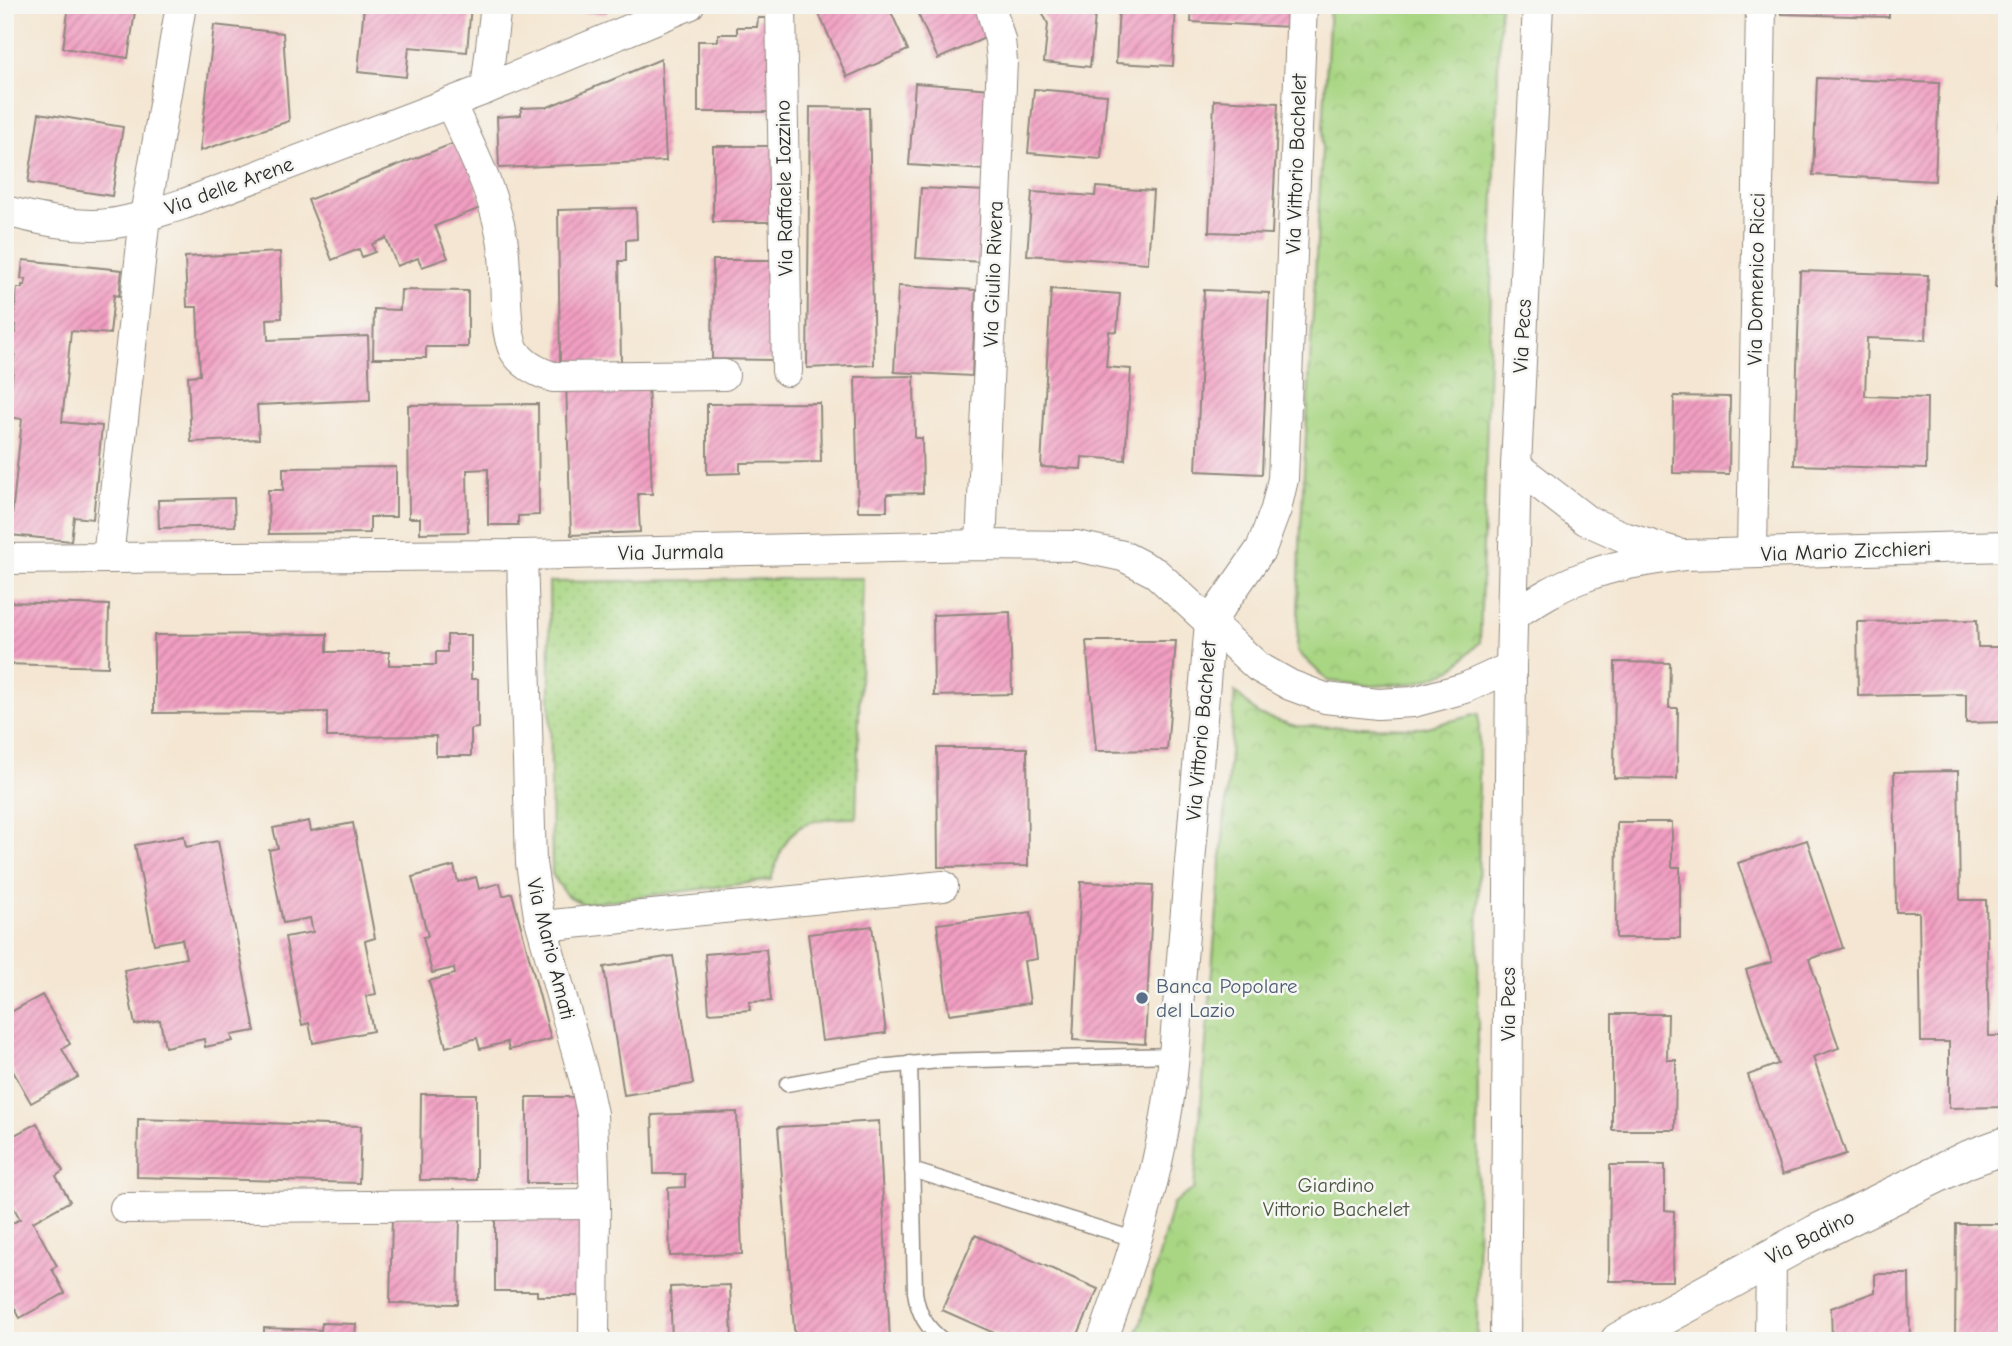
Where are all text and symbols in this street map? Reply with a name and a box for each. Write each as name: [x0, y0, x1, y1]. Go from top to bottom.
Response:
street label: Via Vittorio Bachelet: [1281, 72, 1311, 255]
street label: Via Raffaele Iozzino: [770, 100, 798, 276]
street label: Via delle Arene: [161, 152, 297, 220]
street label: Via Domenico Ricci: [1742, 192, 1770, 366]
street label: Via Giulio Rivera: [978, 200, 1008, 348]
street label: Via Pecs: [1508, 298, 1536, 374]
street label: Via Mario Zicchieri: [1760, 536, 1932, 566]
street label: Via Jurmala: [618, 539, 724, 565]
street label: Via Vittorio Bachelet: [1181, 639, 1221, 822]
street label: Via Mario Amati: [522, 876, 580, 1022]
street label: Via Pecs: [1496, 967, 1520, 1041]
place label: Banca Popolare del Lazio: [1156, 974, 1298, 1022]
marker: Banca Popolare del Lazio: [1134, 990, 1150, 1006]
park label: Giardino Vittorio Bachelet: [1263, 1173, 1410, 1221]
street label: Via Badino: [1762, 1204, 1858, 1270]

